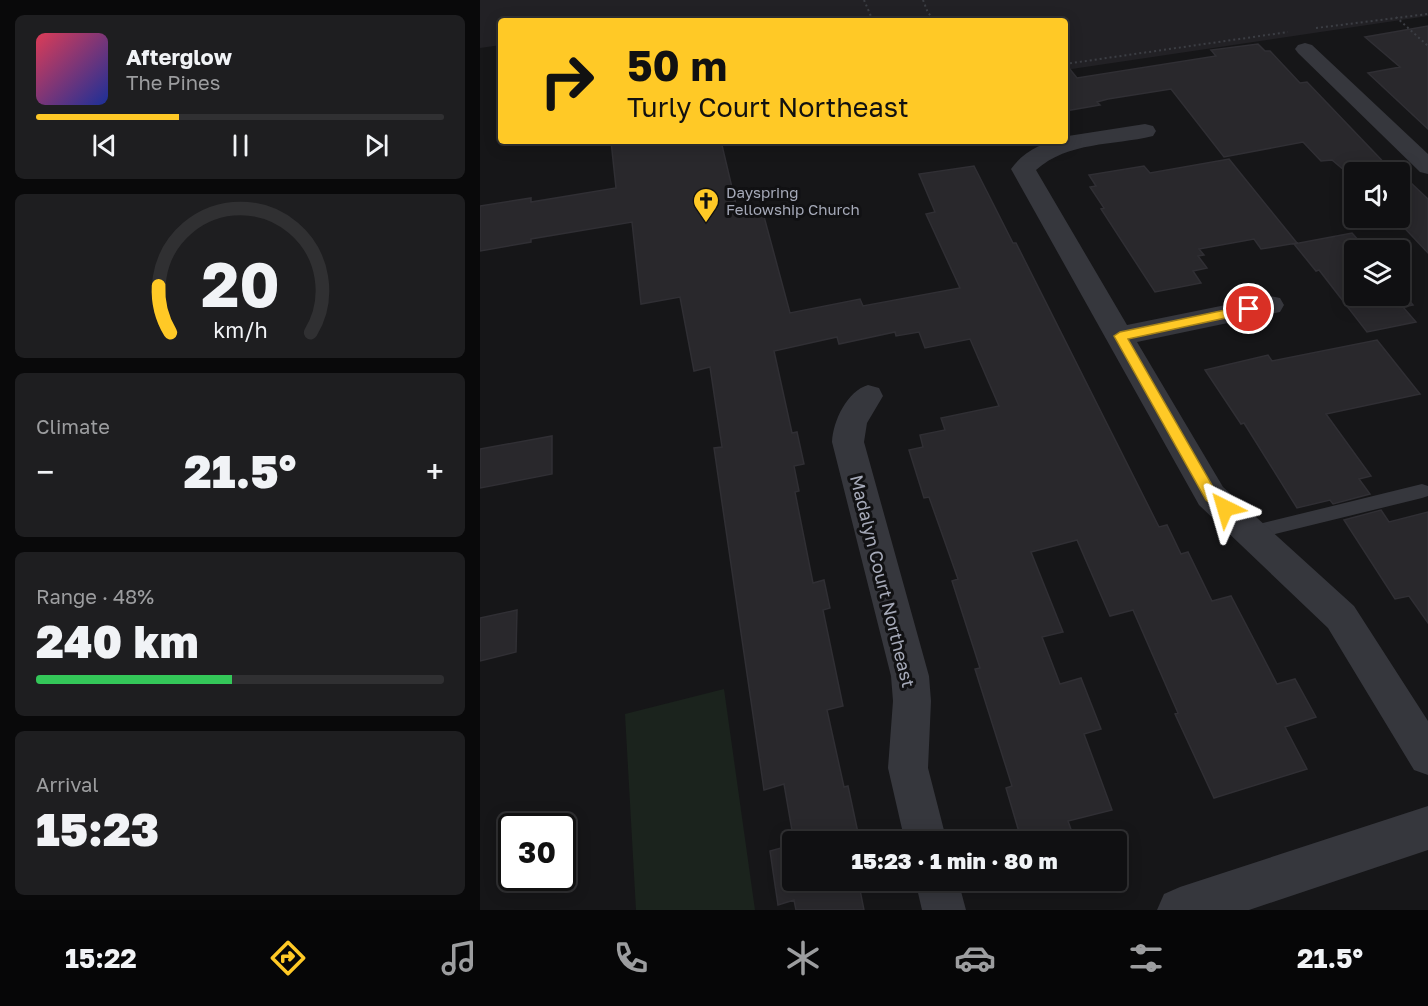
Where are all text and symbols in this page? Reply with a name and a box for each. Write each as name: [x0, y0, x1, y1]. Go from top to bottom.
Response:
text: 50 m: [627, 40, 727, 90]
icon: right: [528, 42, 606, 120]
text: Afterglow: [126, 43, 232, 70]
text: The Pines: [126, 70, 220, 94]
text: Turly Court Northeast: [627, 91, 909, 123]
icon: previous: [88, 129, 121, 162]
icon: pause: [224, 129, 257, 162]
icon: next: [360, 129, 393, 162]
map controls: [1344, 162, 1410, 306]
button: sound: [1344, 162, 1410, 228]
place label: Dayspring Fellowship Church: [726, 183, 860, 218]
church icon: Dayspring Fellowship Church: [691, 186, 721, 224]
button: layers: [1344, 240, 1410, 306]
text: 20: [201, 246, 279, 321]
pin: [1223, 283, 1274, 334]
icon: arrive: [1232, 292, 1265, 325]
text: km/h: [213, 317, 267, 343]
text: Climate: [36, 414, 110, 438]
text: 21.5°: [184, 444, 296, 498]
text: −: [36, 452, 54, 491]
text: +: [426, 452, 444, 491]
street label: Madalyn Court Northeast: [846, 472, 920, 690]
position arrow: [1193, 476, 1257, 540]
text: Range · 48%: [36, 584, 154, 608]
text: 240 km: [36, 614, 199, 668]
text: Arrival: [36, 772, 99, 796]
text: 15:23: [36, 802, 159, 856]
speed limit sign: 30: [498, 813, 576, 891]
text: 15:23 · 1 min · 80 m: [851, 847, 1058, 874]
icon: directions: [267, 937, 309, 979]
icon: music: [438, 937, 480, 979]
icon: phone: [610, 937, 652, 979]
icon: climate: [782, 937, 824, 979]
icon: car: [954, 937, 996, 979]
icon: filters: [1125, 937, 1167, 979]
text: 15:22: [65, 942, 137, 974]
text: 21.5°: [1297, 942, 1363, 974]

